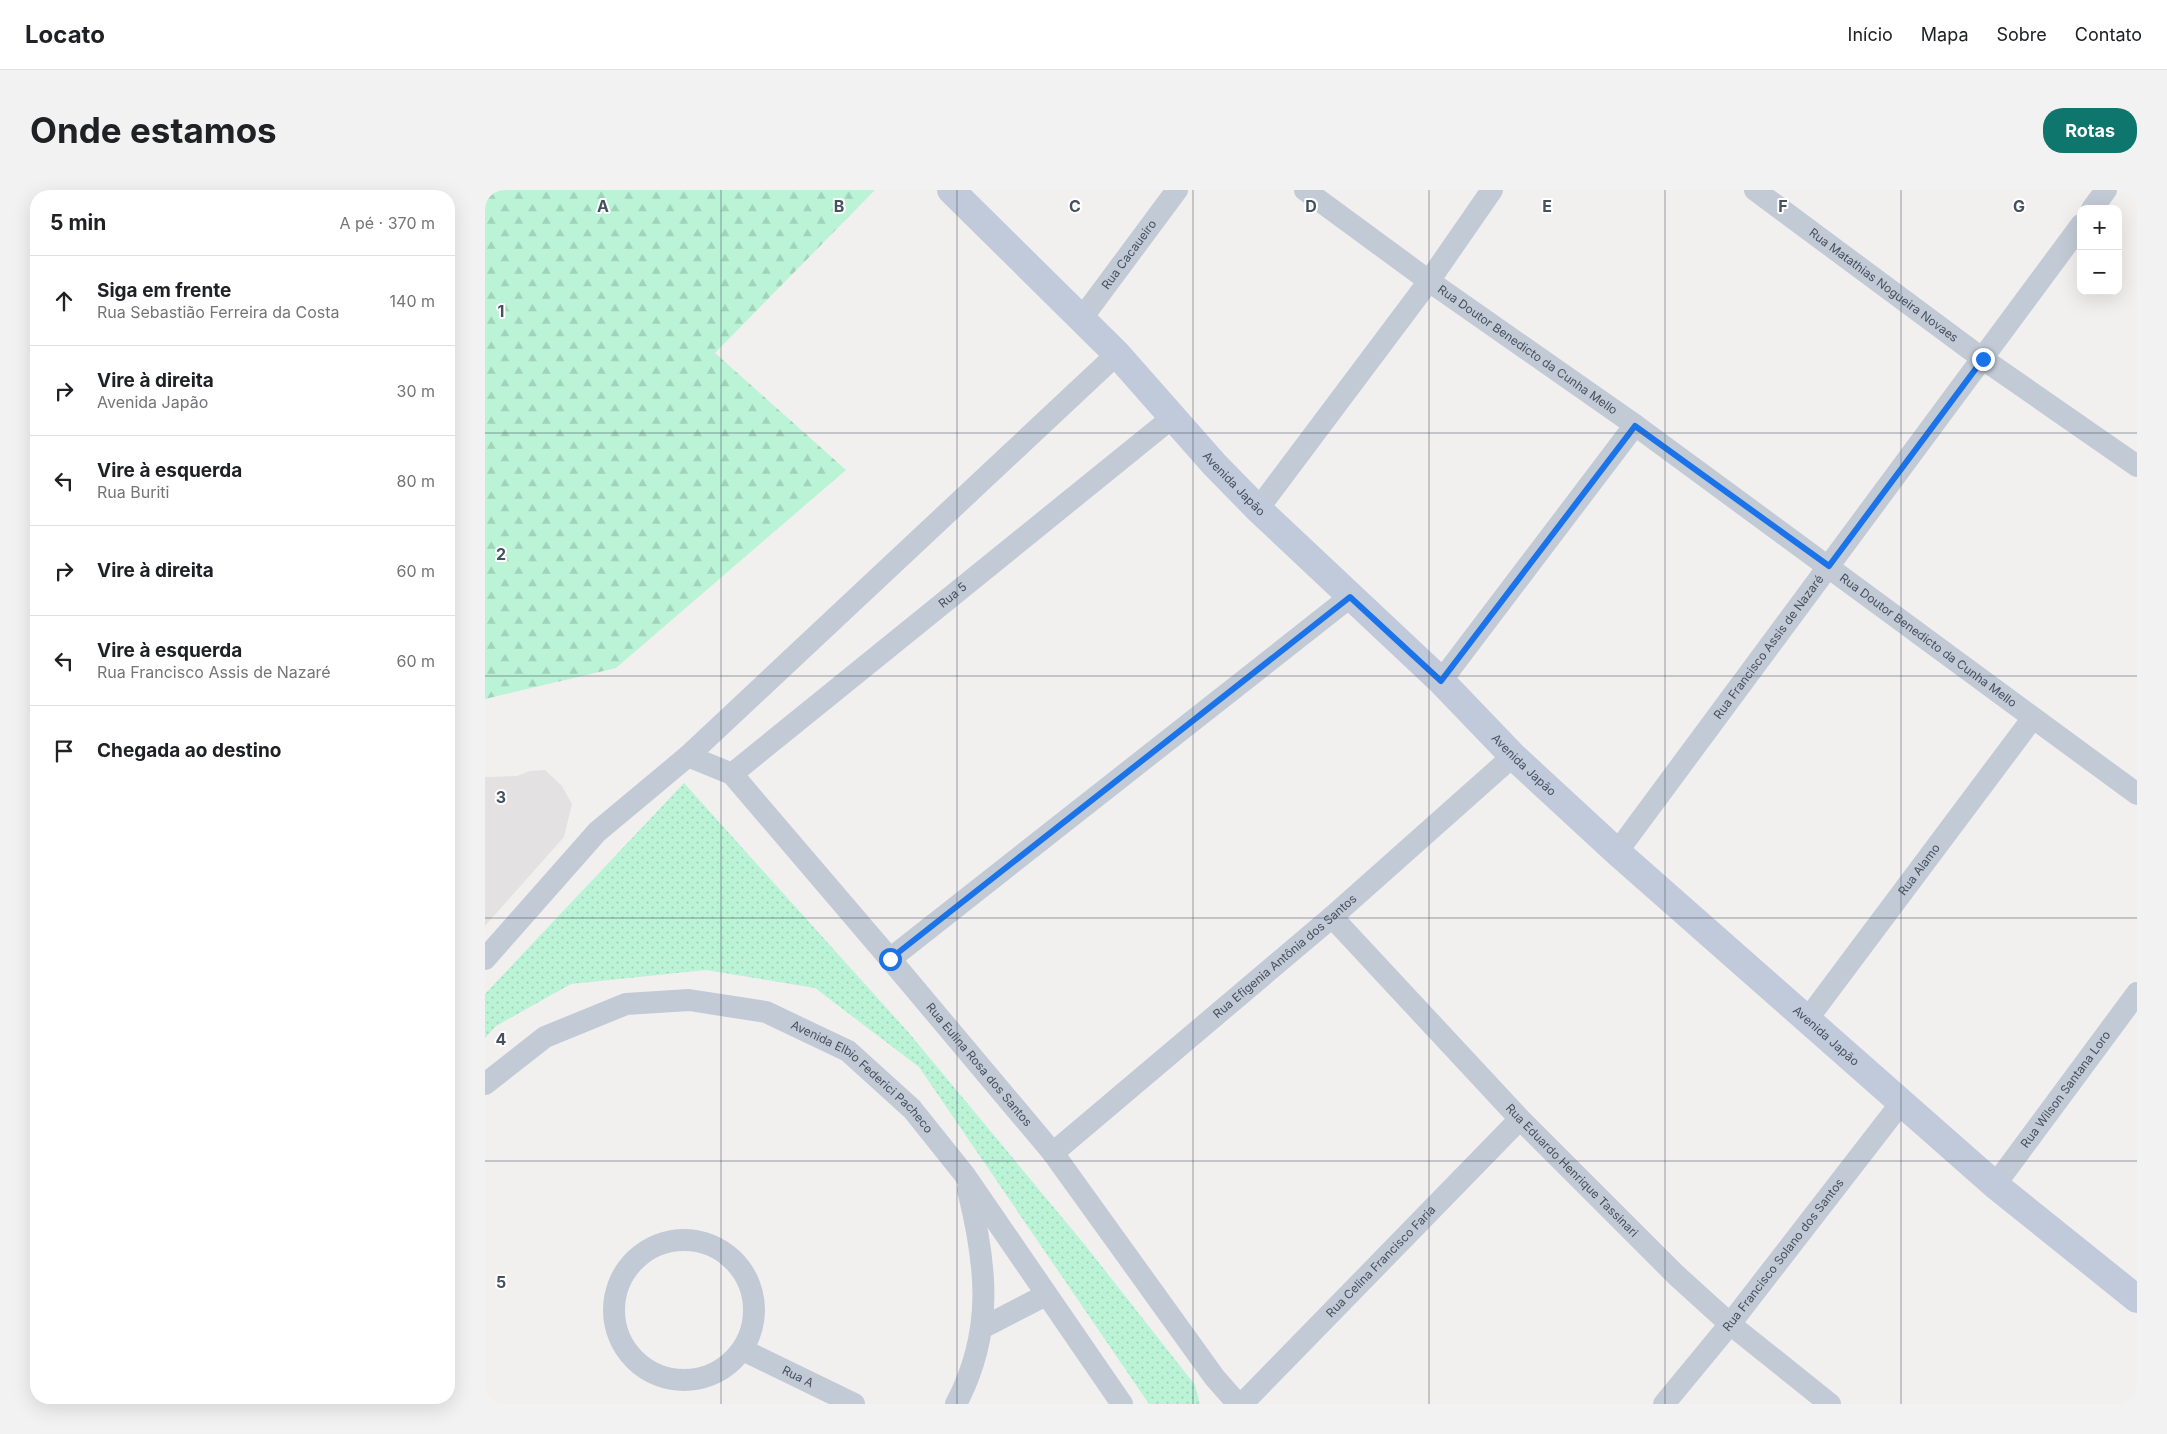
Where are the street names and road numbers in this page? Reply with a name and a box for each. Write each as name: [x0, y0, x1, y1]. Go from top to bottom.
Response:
street label: Rua Cacaueiro: [1098, 217, 1159, 292]
street label: Rua Matathias Nogueira Novaes: [1806, 225, 1961, 345]
street label: Rua Doutor Benedicto da Cunha Mello: [1435, 281, 1621, 417]
street label: Avenida Japão: [1200, 448, 1268, 519]
street label: Rua Doutor Benedicto da Cunha Mello: [1837, 570, 2020, 710]
street label: Rua Francisco Assis de Nazaré: [1710, 572, 1827, 722]
street label: Rua 5: [935, 579, 970, 611]
street label: Avenida Japão: [1489, 730, 1559, 799]
street label: Rua Alamo: [1895, 841, 1943, 898]
street label: Rua Efigenia Antônia dos Santos: [1210, 891, 1359, 1021]
street label: Rua Eulina Rosa dos Santos: [923, 1000, 1035, 1129]
street label: Avenida Japão: [1790, 1002, 1863, 1069]
street label: Avenida Elbio Federici Pacheco: [789, 1017, 936, 1136]
street label: Rua Wilson Santana Loro: [2017, 1028, 2114, 1150]
street label: Rua Eduardo Henrique Tassinari: [1503, 1100, 1642, 1240]
street label: Rua Francisco Solano dos Santos: [1719, 1175, 1847, 1334]
street label: Rua Celina Francisco Faria: [1323, 1202, 1438, 1320]
street label: Rua A: [780, 1362, 816, 1390]

